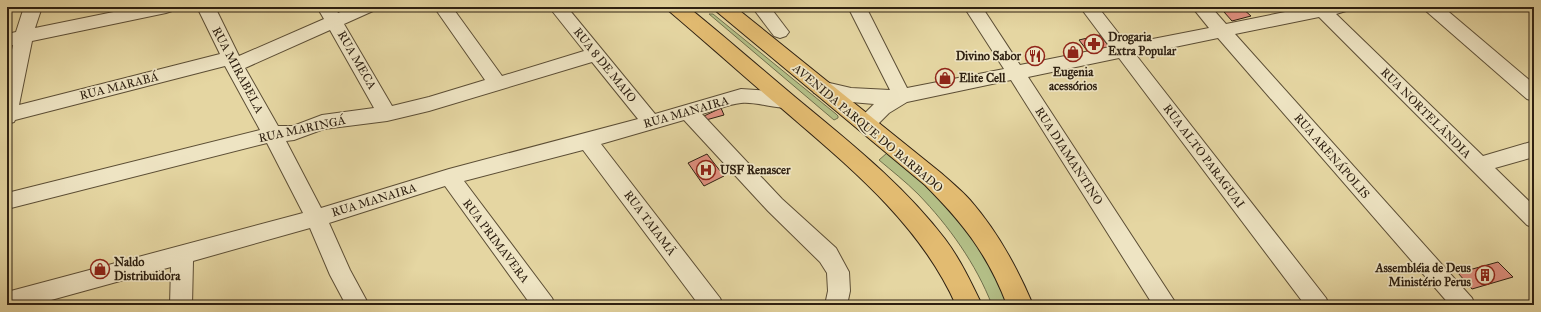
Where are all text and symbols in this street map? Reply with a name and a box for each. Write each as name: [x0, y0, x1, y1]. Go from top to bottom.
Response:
street label: RUA MIRABELA: [209, 25, 267, 115]
street label: RUA 8 DE MAIO: [571, 25, 639, 105]
street label: RUA MECA: [335, 28, 379, 92]
place label: Drogaria Extra Popular: [1108, 30, 1177, 59]
pharmacy icon: Drogaria Extra Popular: [1083, 33, 1105, 55]
shop icon: Eugenia acessórios: [1062, 41, 1084, 63]
restaurant icon: Divino Sabor: [1024, 45, 1046, 67]
place label: Divino Sabor: [956, 49, 1021, 63]
street label: AVENIDA PARQUE DO BARBADO: [789, 60, 946, 195]
street label: RUA NORTELÂNDIA: [1378, 64, 1475, 161]
place label: Eugenia acessórios: [1049, 65, 1098, 93]
shop icon: Elite Cell: [934, 67, 956, 89]
street label: RUA MARABÁ: [78, 68, 160, 103]
place label: Elite Cell: [959, 71, 1006, 85]
street label: RUA MANAIRA: [642, 93, 730, 131]
street label: RUA ALTO PARAGUAI: [1160, 101, 1248, 211]
street label: RUA DIAMANTINO: [1032, 105, 1106, 207]
street label: RUA ARENÁPOLIS: [1291, 110, 1373, 201]
street label: RUA MARINGÁ: [257, 112, 347, 145]
hospital icon: USF Renascer: [695, 159, 717, 181]
place label: USF Renascer: [720, 163, 791, 177]
street label: RUA MANAIRA: [330, 180, 418, 220]
street label: RUA TAIAMÃ: [621, 187, 680, 258]
street label: RUA PRIMAVERA: [460, 196, 532, 286]
place label: Naldo Distribuidora: [114, 255, 181, 283]
shop icon: Naldo Distribuidora: [89, 258, 111, 280]
place label: Assembléia de Deus Ministério Perus: [1374, 261, 1472, 289]
building icon: Assembléia de Deus Ministério Perus: [1474, 264, 1496, 286]

